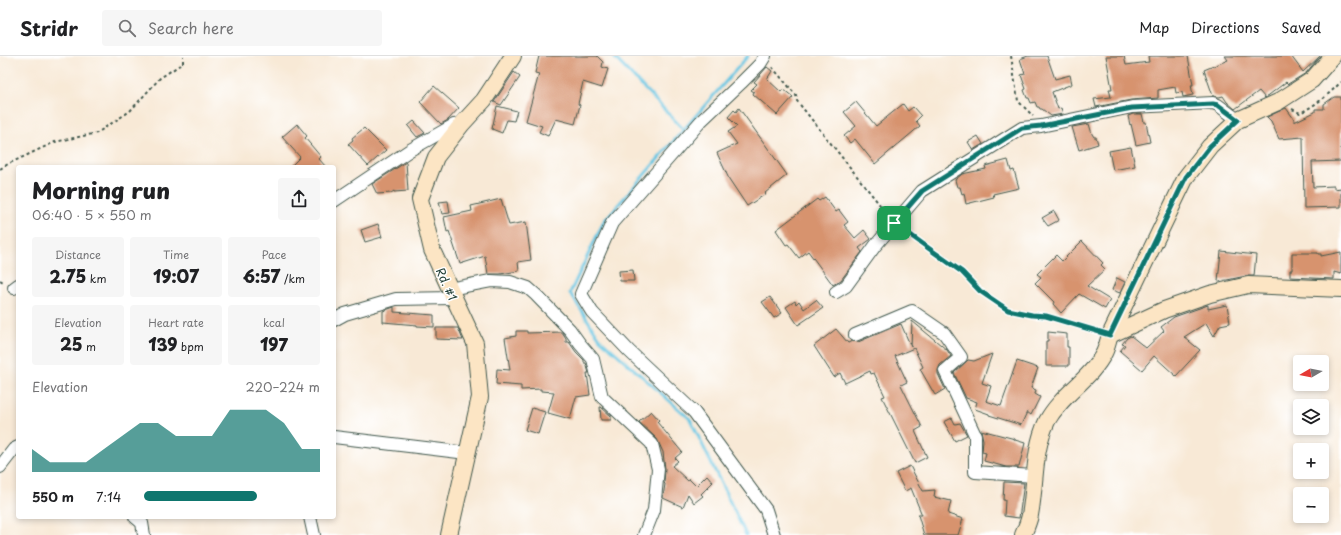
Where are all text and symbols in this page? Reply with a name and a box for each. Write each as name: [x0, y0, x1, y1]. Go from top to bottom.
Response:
search box: [102, 10, 382, 46]
text: Stridr: [20, 14, 78, 42]
text: Search here: [148, 16, 234, 39]
icon: search: [116, 17, 138, 39]
text: Map: [1139, 17, 1169, 38]
text: Directions: [1191, 17, 1259, 38]
text: Saved: [1281, 17, 1321, 38]
text: Morning run: [32, 173, 170, 206]
button: share: [278, 178, 320, 220]
text: 06:40 · 5 × 550 m: [32, 205, 152, 224]
pin: [877, 206, 911, 240]
icon: arrive: [883, 212, 905, 234]
text: Distance: [55, 246, 101, 263]
text: Time: [163, 246, 189, 263]
text: Pace: [262, 246, 286, 263]
text: 2.75: [50, 263, 86, 289]
text: 19:07: [153, 263, 199, 289]
text: 6:57: [243, 263, 280, 289]
street label: Rd. #1: [432, 265, 462, 303]
text: km: [86, 270, 106, 287]
text: /km: [280, 270, 305, 287]
text: Elevation: [54, 314, 102, 331]
text: Heart rate: [148, 314, 204, 331]
text: kcal: [263, 314, 285, 331]
text: 25: [60, 331, 83, 357]
text: 139: [148, 331, 177, 357]
text: 197: [260, 331, 288, 357]
text: m: [83, 338, 96, 355]
text: bpm: [177, 338, 204, 355]
north arrow: [1293, 355, 1329, 391]
map controls: [1293, 355, 1329, 523]
text: Elevation: [32, 377, 88, 396]
text: 220–224 m: [246, 377, 320, 396]
button: layers: [1293, 399, 1329, 435]
button: +: [1293, 443, 1329, 479]
text: 550 m: [32, 487, 74, 506]
text: 7:14: [96, 487, 121, 506]
button: −: [1293, 487, 1329, 523]

